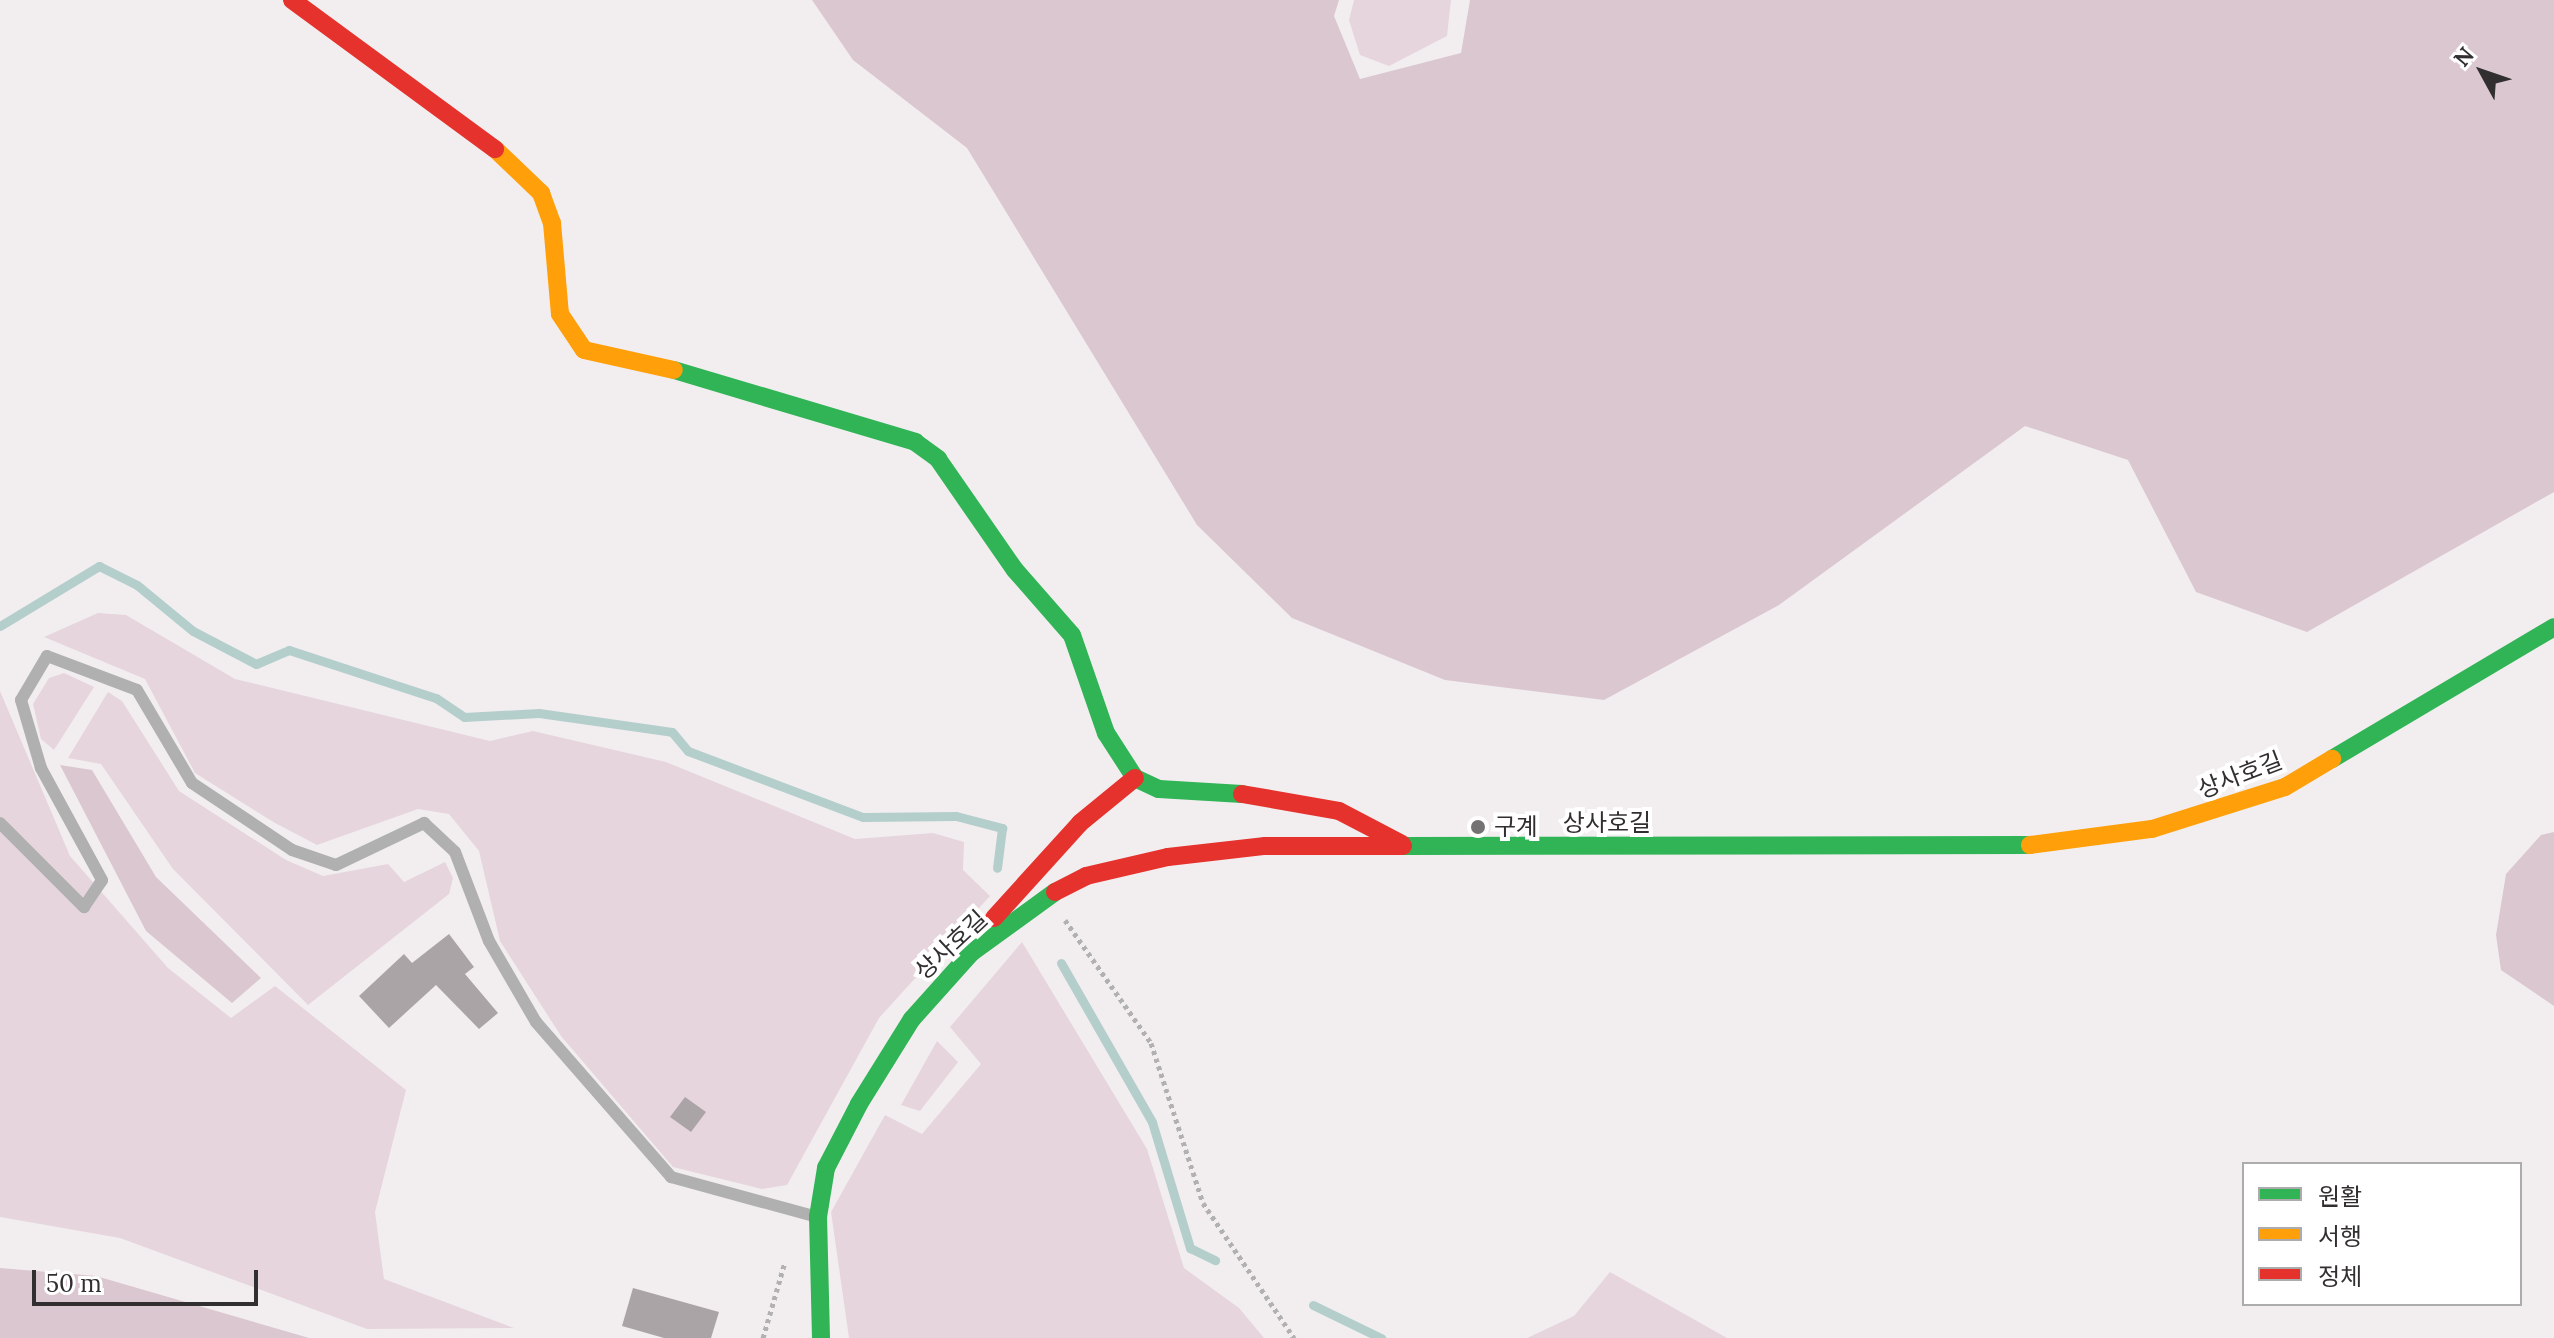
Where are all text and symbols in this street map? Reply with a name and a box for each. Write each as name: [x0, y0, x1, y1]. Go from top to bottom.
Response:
north arrow: [2442, 32, 2522, 112]
text: N: [2447, 41, 2480, 72]
street label: 상사호길: [2194, 746, 2286, 804]
street label: 상사호길: [1563, 809, 1651, 837]
place label: 구계: [1494, 813, 1538, 841]
marker: 구계: [1469, 818, 1487, 836]
street label: 상사호길: [909, 904, 993, 986]
legend: [2242, 1162, 2522, 1306]
text: 원활: [2318, 1181, 2362, 1212]
text: 서행: [2318, 1221, 2362, 1252]
scale bar: [36, 1254, 262, 1304]
text: 정체: [2318, 1261, 2362, 1292]
text: 50 m: [46, 1268, 102, 1299]

